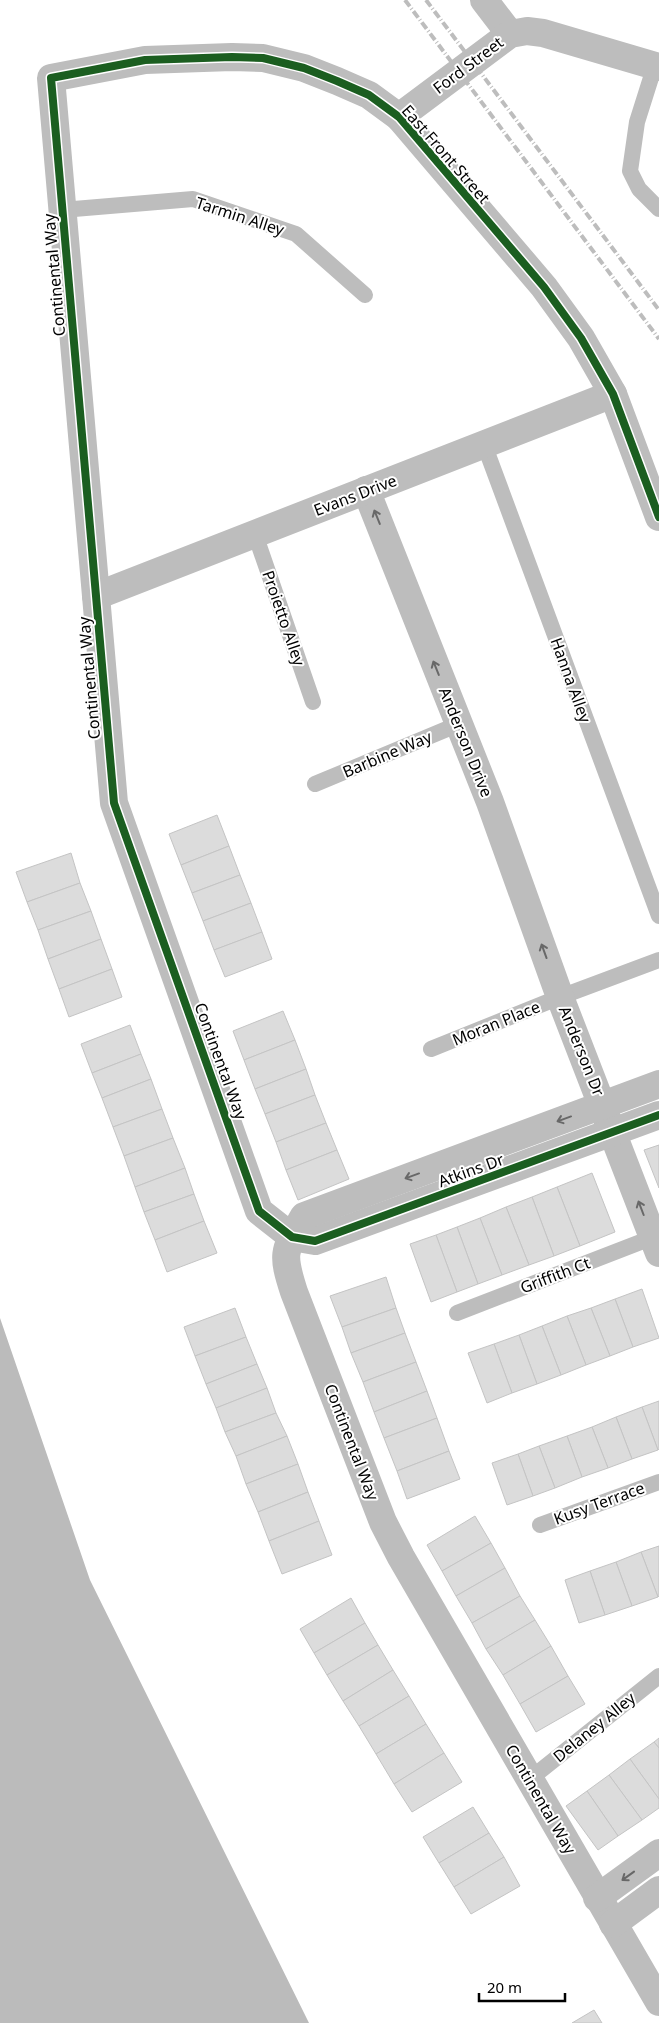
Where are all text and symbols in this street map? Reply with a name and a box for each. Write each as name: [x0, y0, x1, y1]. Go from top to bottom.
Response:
street label: Ford Street: [428, 31, 508, 99]
street label: East Front Street: [397, 100, 495, 208]
street label: Tarmin Alley: [193, 191, 288, 241]
street label: Continental Way: [38, 212, 70, 337]
street label: Evans Drive: [310, 469, 400, 521]
one-way arrow: [372, 510, 381, 525]
street label: Proietto Alley: [257, 567, 311, 669]
street label: Continental Way: [73, 615, 105, 740]
street label: Hanna Alley: [545, 634, 597, 726]
one-way arrow: [431, 661, 441, 676]
street label: Anderson Drive: [434, 684, 498, 800]
street label: Barbine Way: [339, 725, 436, 783]
one-way arrow: [539, 944, 548, 959]
street label: Moran Place: [449, 995, 543, 1051]
street label: Continental Way: [190, 999, 253, 1123]
street label: Anderson Dr: [554, 1003, 610, 1100]
one-way arrow: [557, 1115, 572, 1124]
street label: Atkins Dr: [435, 1148, 507, 1192]
one-way arrow: [405, 1172, 420, 1181]
one-way arrow: [636, 1200, 645, 1215]
street label: Griffith Ct: [517, 1252, 593, 1298]
street label: Continental Way: [320, 1381, 385, 1504]
street label: Kusy Terrace: [551, 1476, 647, 1530]
street label: Delaney Alley: [548, 1686, 640, 1767]
street label: Continental Way: [501, 1740, 582, 1859]
one-way arrow: [622, 1870, 635, 1881]
scale bar: [479, 1970, 565, 2002]
text: 20 m: [487, 1977, 522, 1997]

